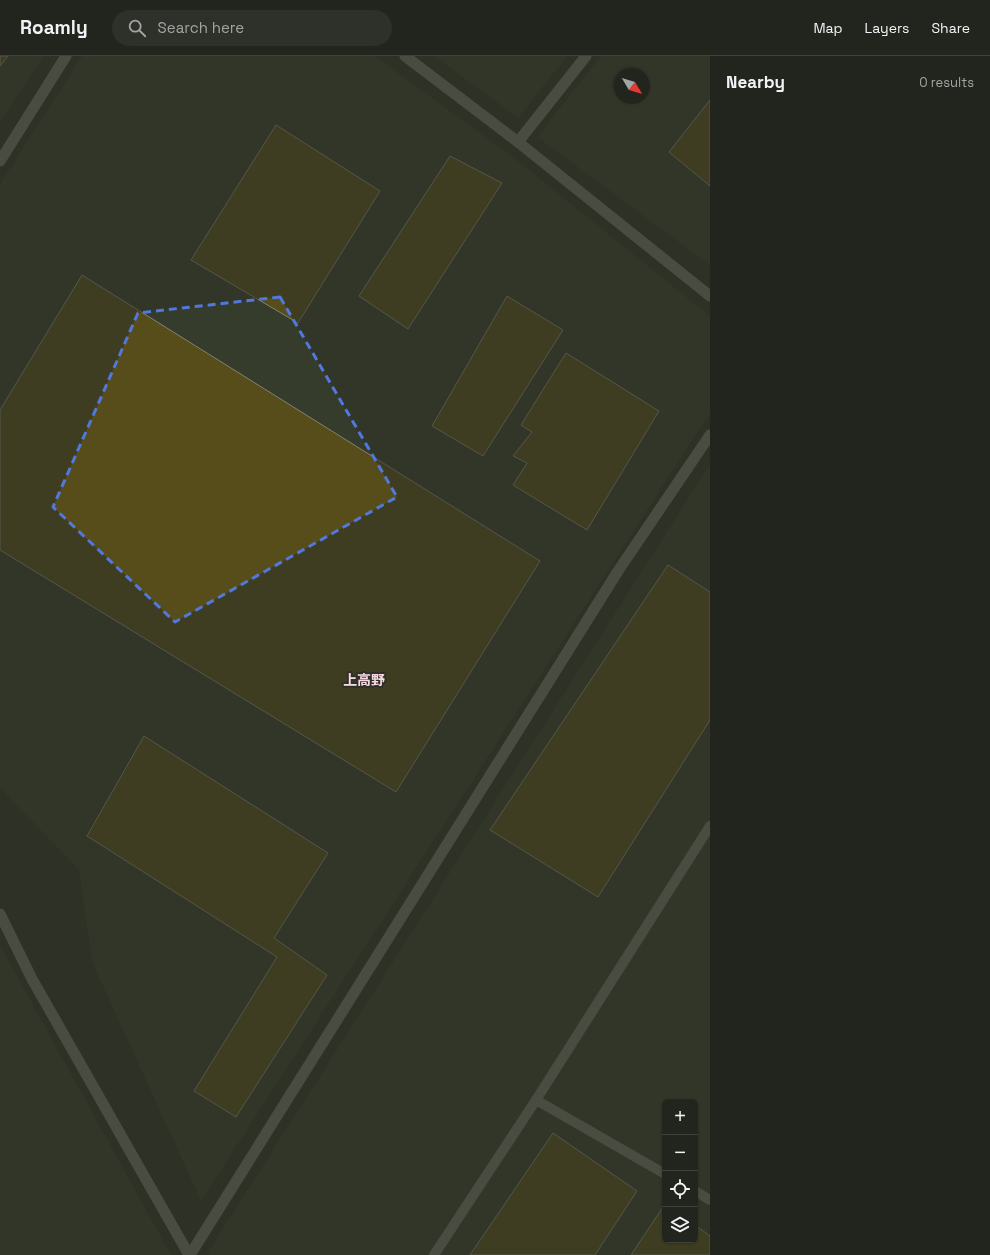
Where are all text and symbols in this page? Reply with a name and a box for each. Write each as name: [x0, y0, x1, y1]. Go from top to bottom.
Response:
search box: [112, 10, 392, 46]
text: Roamly: [20, 15, 88, 40]
icon: search: [126, 17, 148, 39]
text: Search here: [158, 18, 244, 37]
text: Map: [813, 19, 843, 37]
text: Layers: [865, 19, 909, 37]
text: Share: [931, 19, 970, 37]
north arrow: [614, 68, 650, 104]
text: Nearby: [726, 71, 785, 93]
text: 0 results: [919, 74, 974, 91]
district label: 上高野: [343, 671, 385, 689]
map controls: [662, 1099, 698, 1243]
button: +: [662, 1099, 698, 1135]
button: −: [662, 1135, 698, 1171]
button: locate: [662, 1171, 698, 1207]
button: layers: [662, 1207, 698, 1243]

